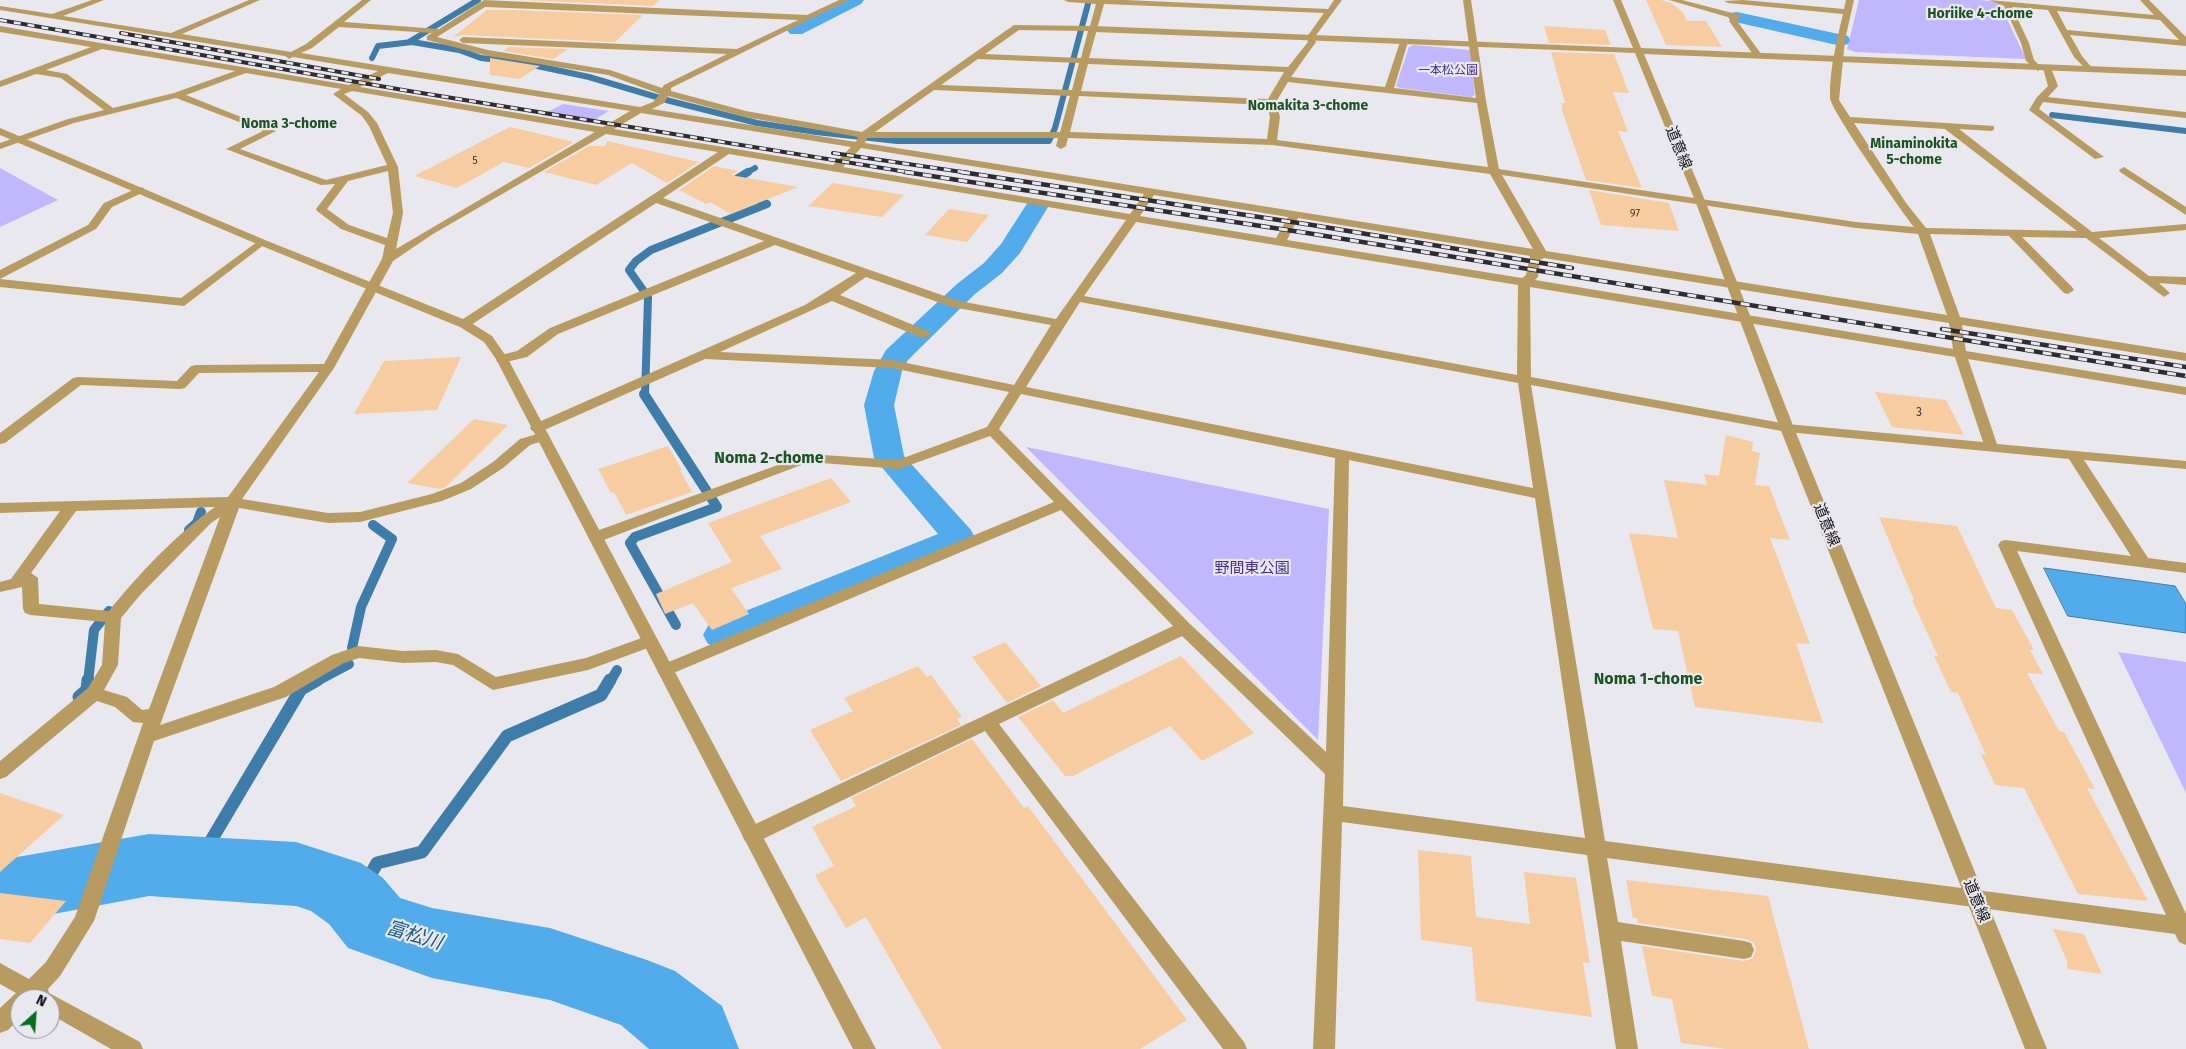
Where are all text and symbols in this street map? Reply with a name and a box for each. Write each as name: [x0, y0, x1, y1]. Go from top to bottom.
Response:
district label: Horiike 4-chome: [1927, 6, 2033, 22]
park label: 一本松公園: [1418, 64, 1478, 78]
district label: Nomakita 3-chome: [1248, 98, 1368, 114]
district label: Noma 3-chome: [241, 116, 337, 132]
street label: 道意線: [1661, 124, 1695, 172]
district label: Minaminokita 5-chome: [1870, 136, 1958, 168]
house number: 5: [472, 154, 478, 168]
house number: 97: [1630, 207, 1640, 221]
house number: 3: [1916, 406, 1922, 420]
district label: Noma 2-chome: [714, 449, 824, 469]
street label: 道意線: [1809, 501, 1843, 549]
park label: 野間東公園: [1215, 560, 1289, 578]
district label: Noma 1-chome: [1594, 670, 1702, 690]
street label: 道意線: [1959, 877, 1993, 925]
water label: 富松川: [383, 917, 445, 955]
north arrow: [10, 989, 60, 1039]
text: N: [33, 991, 49, 1011]

